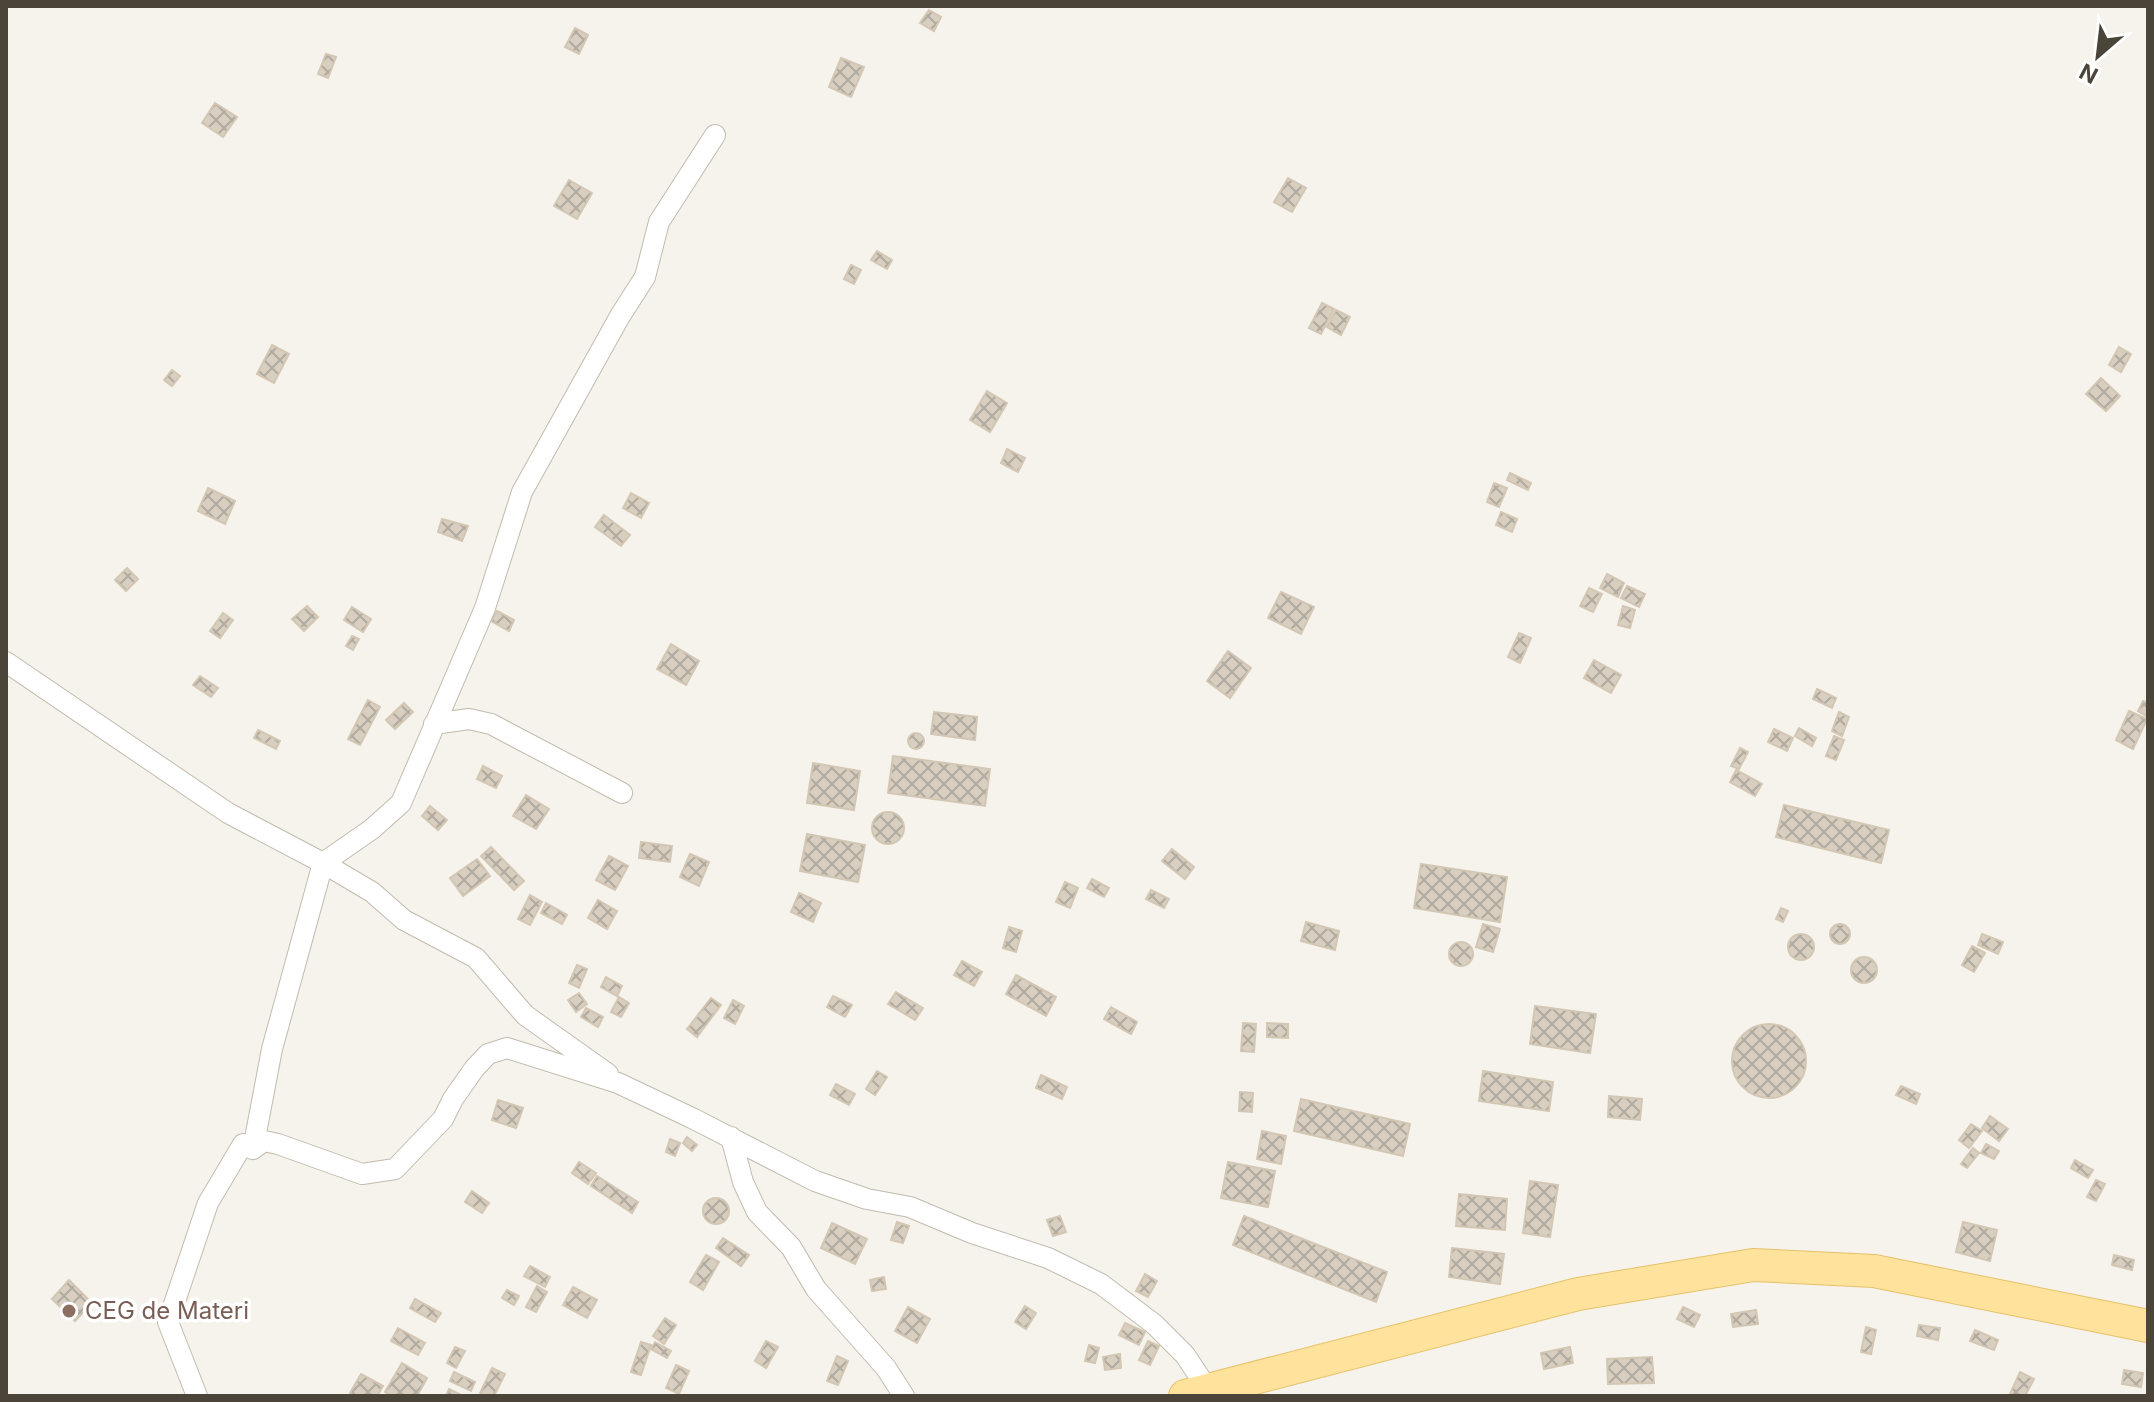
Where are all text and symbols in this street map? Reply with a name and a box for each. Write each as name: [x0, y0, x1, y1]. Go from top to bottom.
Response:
north arrow: [2058, 16, 2138, 96]
text: N: [2075, 58, 2102, 89]
place label: CEG de Materi: [85, 1296, 249, 1325]
marker: CEG de Materi: [60, 1302, 78, 1320]

